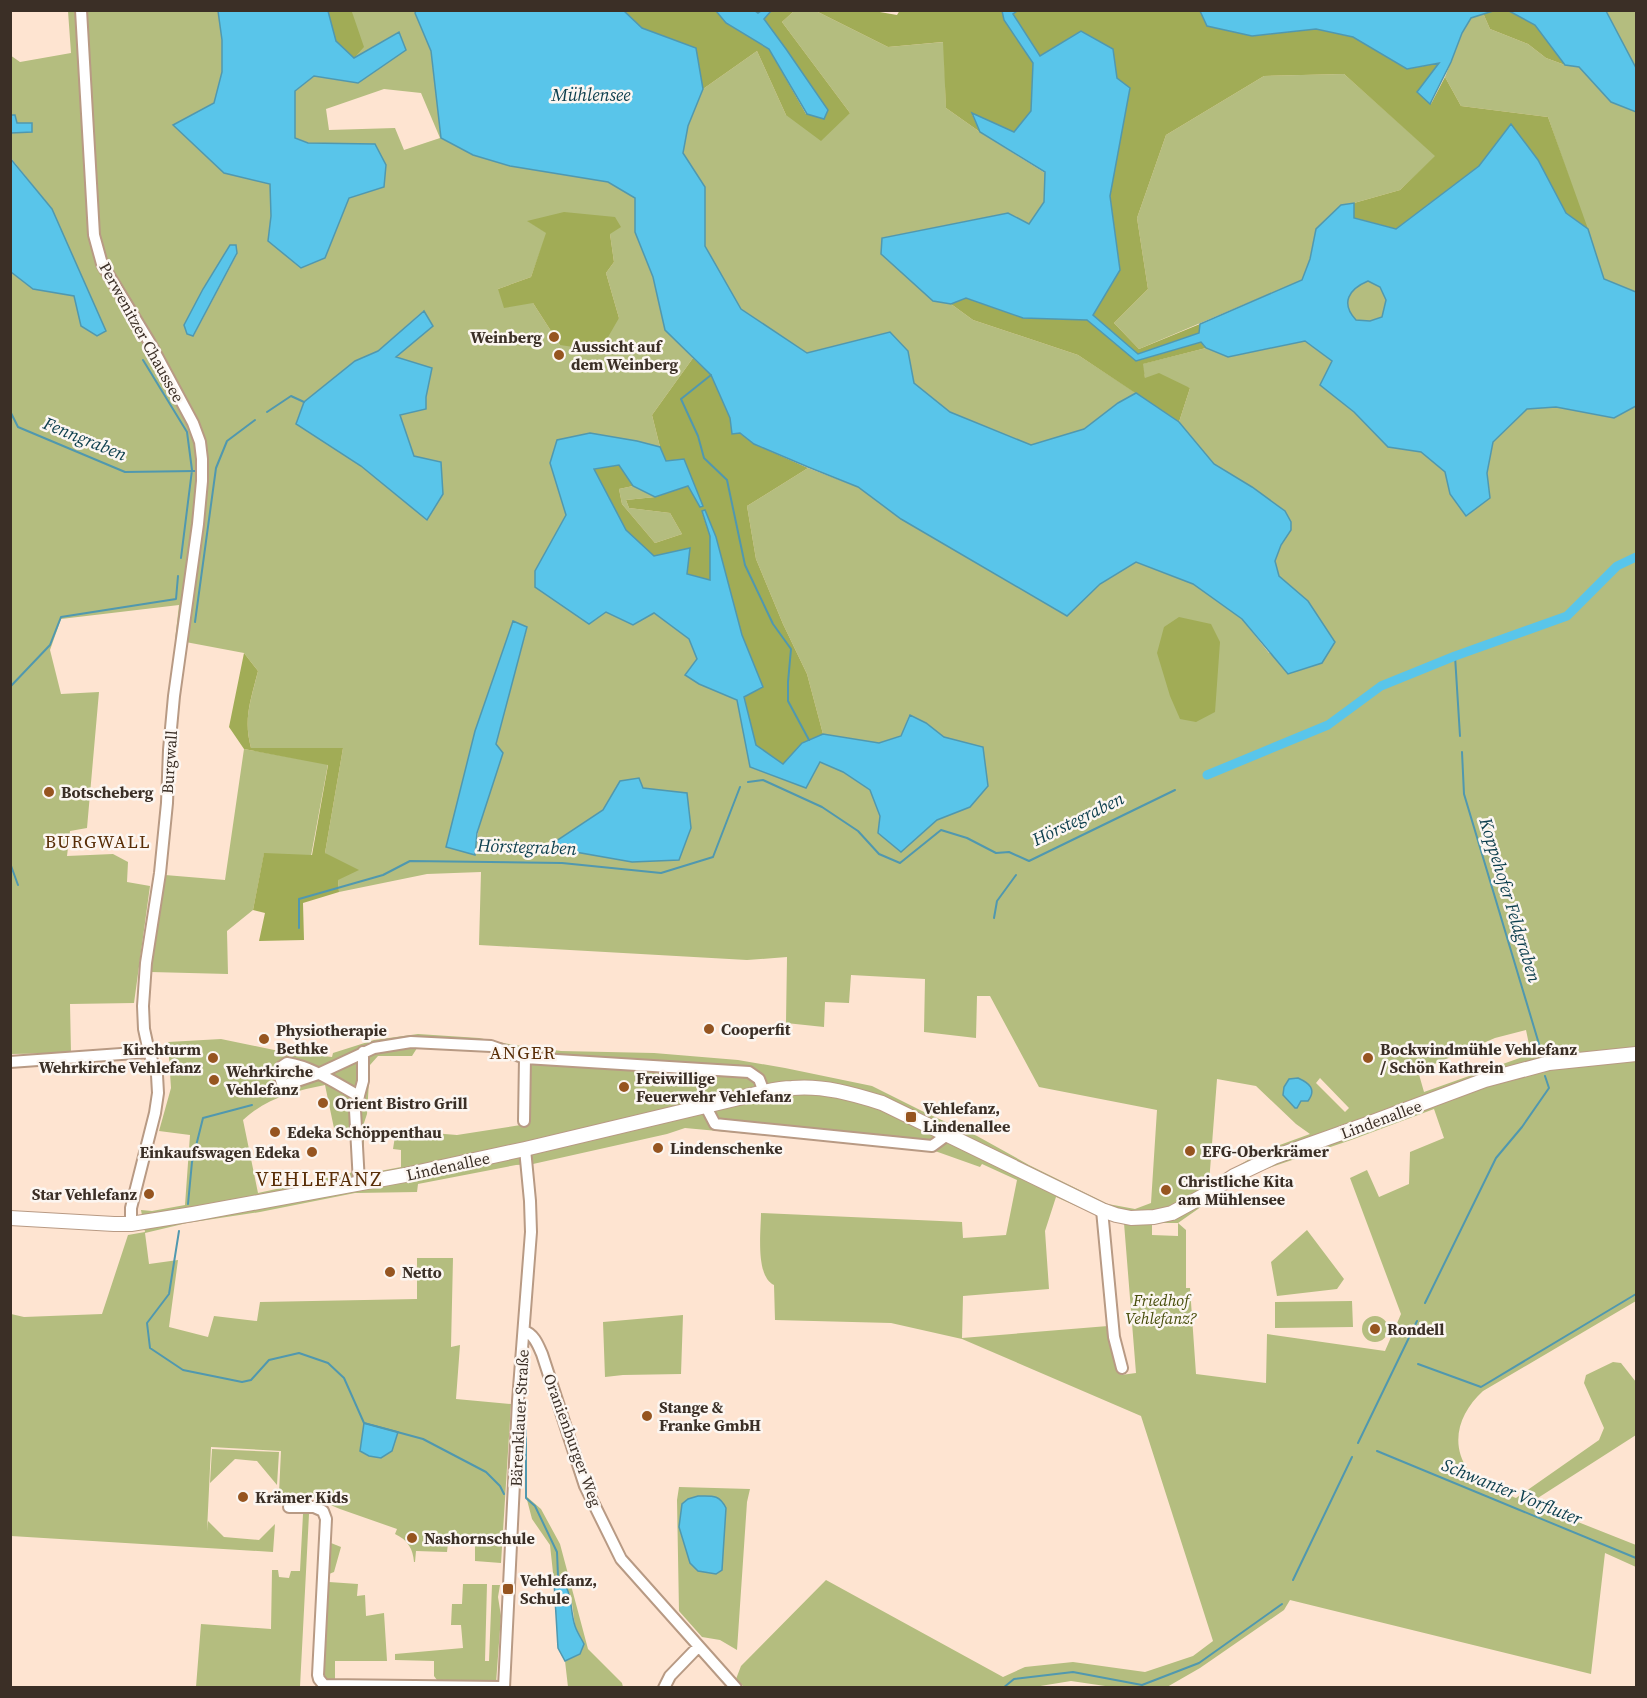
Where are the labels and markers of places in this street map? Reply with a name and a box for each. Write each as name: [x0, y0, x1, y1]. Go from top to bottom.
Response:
place label: Weinberg: [470, 326, 542, 348]
marker: Weinberg: [547, 330, 561, 344]
place label: Aussicht auf dem Weinberg: [571, 335, 678, 375]
marker: Aussicht auf dem Weinberg: [552, 348, 566, 362]
place label: Botscheberg: [61, 781, 154, 803]
marker: Botscheberg: [42, 785, 56, 799]
place label: Cooperfit: [721, 1018, 791, 1040]
place label: Physiotherapie Bethke: [276, 1019, 387, 1059]
marker: Cooperfit: [702, 1022, 716, 1036]
marker: Physiotherapie Bethke: [257, 1032, 271, 1046]
place label: Kirchturm Wehrkirche Vehlefanz: [39, 1038, 202, 1078]
place label: Bockwindmühle Vehlefanz / Schön Kathrein: [1380, 1038, 1577, 1078]
marker: Kirchturm Wehrkirche Vehlefanz: [206, 1051, 220, 1065]
marker: Bockwindmühle Vehlefanz / Schön Kathrein: [1361, 1051, 1375, 1065]
place label: Wehrkirche Vehlefanz: [226, 1060, 313, 1100]
place label: Freiwillige Feuerwehr Vehlefanz: [636, 1067, 792, 1107]
marker: Wehrkirche Vehlefanz: [207, 1073, 221, 1087]
marker: Freiwillige Feuerwehr Vehlefanz: [617, 1080, 631, 1094]
place label: Orient Bistro Grill: [335, 1092, 468, 1114]
marker: Orient Bistro Grill: [316, 1096, 330, 1110]
place label: Vehlefanz, Lindenallee: [923, 1097, 1010, 1137]
marker: Vehlefanz, Lindenallee: [904, 1110, 918, 1124]
place label: Edeka Schöppenthau: [287, 1121, 442, 1143]
marker: Edeka Schöppenthau: [268, 1125, 282, 1139]
place label: Lindenschenke: [670, 1137, 783, 1159]
place label: EFG-Oberkrämer: [1202, 1140, 1329, 1162]
place label: Einkaufswagen Edeka: [139, 1141, 300, 1163]
marker: Lindenschenke: [651, 1141, 665, 1155]
marker: EFG-Oberkrämer: [1183, 1144, 1197, 1158]
marker: Einkaufswagen Edeka: [305, 1145, 319, 1159]
place label: Christliche Kita am Mühlensee: [1178, 1170, 1294, 1210]
place label: Star Vehlefanz: [32, 1183, 138, 1205]
marker: Christliche Kita am Mühlensee: [1159, 1183, 1173, 1197]
marker: Star Vehlefanz: [142, 1187, 156, 1201]
place label: Netto: [402, 1261, 442, 1283]
marker: Netto: [383, 1265, 397, 1279]
place label: Rondell: [1387, 1318, 1444, 1340]
marker: Rondell: [1368, 1322, 1382, 1336]
place label: Stange & Franke GmbH: [659, 1396, 761, 1436]
marker: Stange & Franke GmbH: [640, 1409, 654, 1423]
place label: Krämer Kids: [255, 1486, 348, 1508]
marker: Krämer Kids: [236, 1490, 250, 1504]
place label: Nashornschule: [424, 1527, 535, 1549]
marker: Nashornschule: [405, 1531, 419, 1545]
place label: Vehlefanz, Schule: [520, 1569, 597, 1609]
marker: Vehlefanz, Schule: [501, 1582, 515, 1596]

